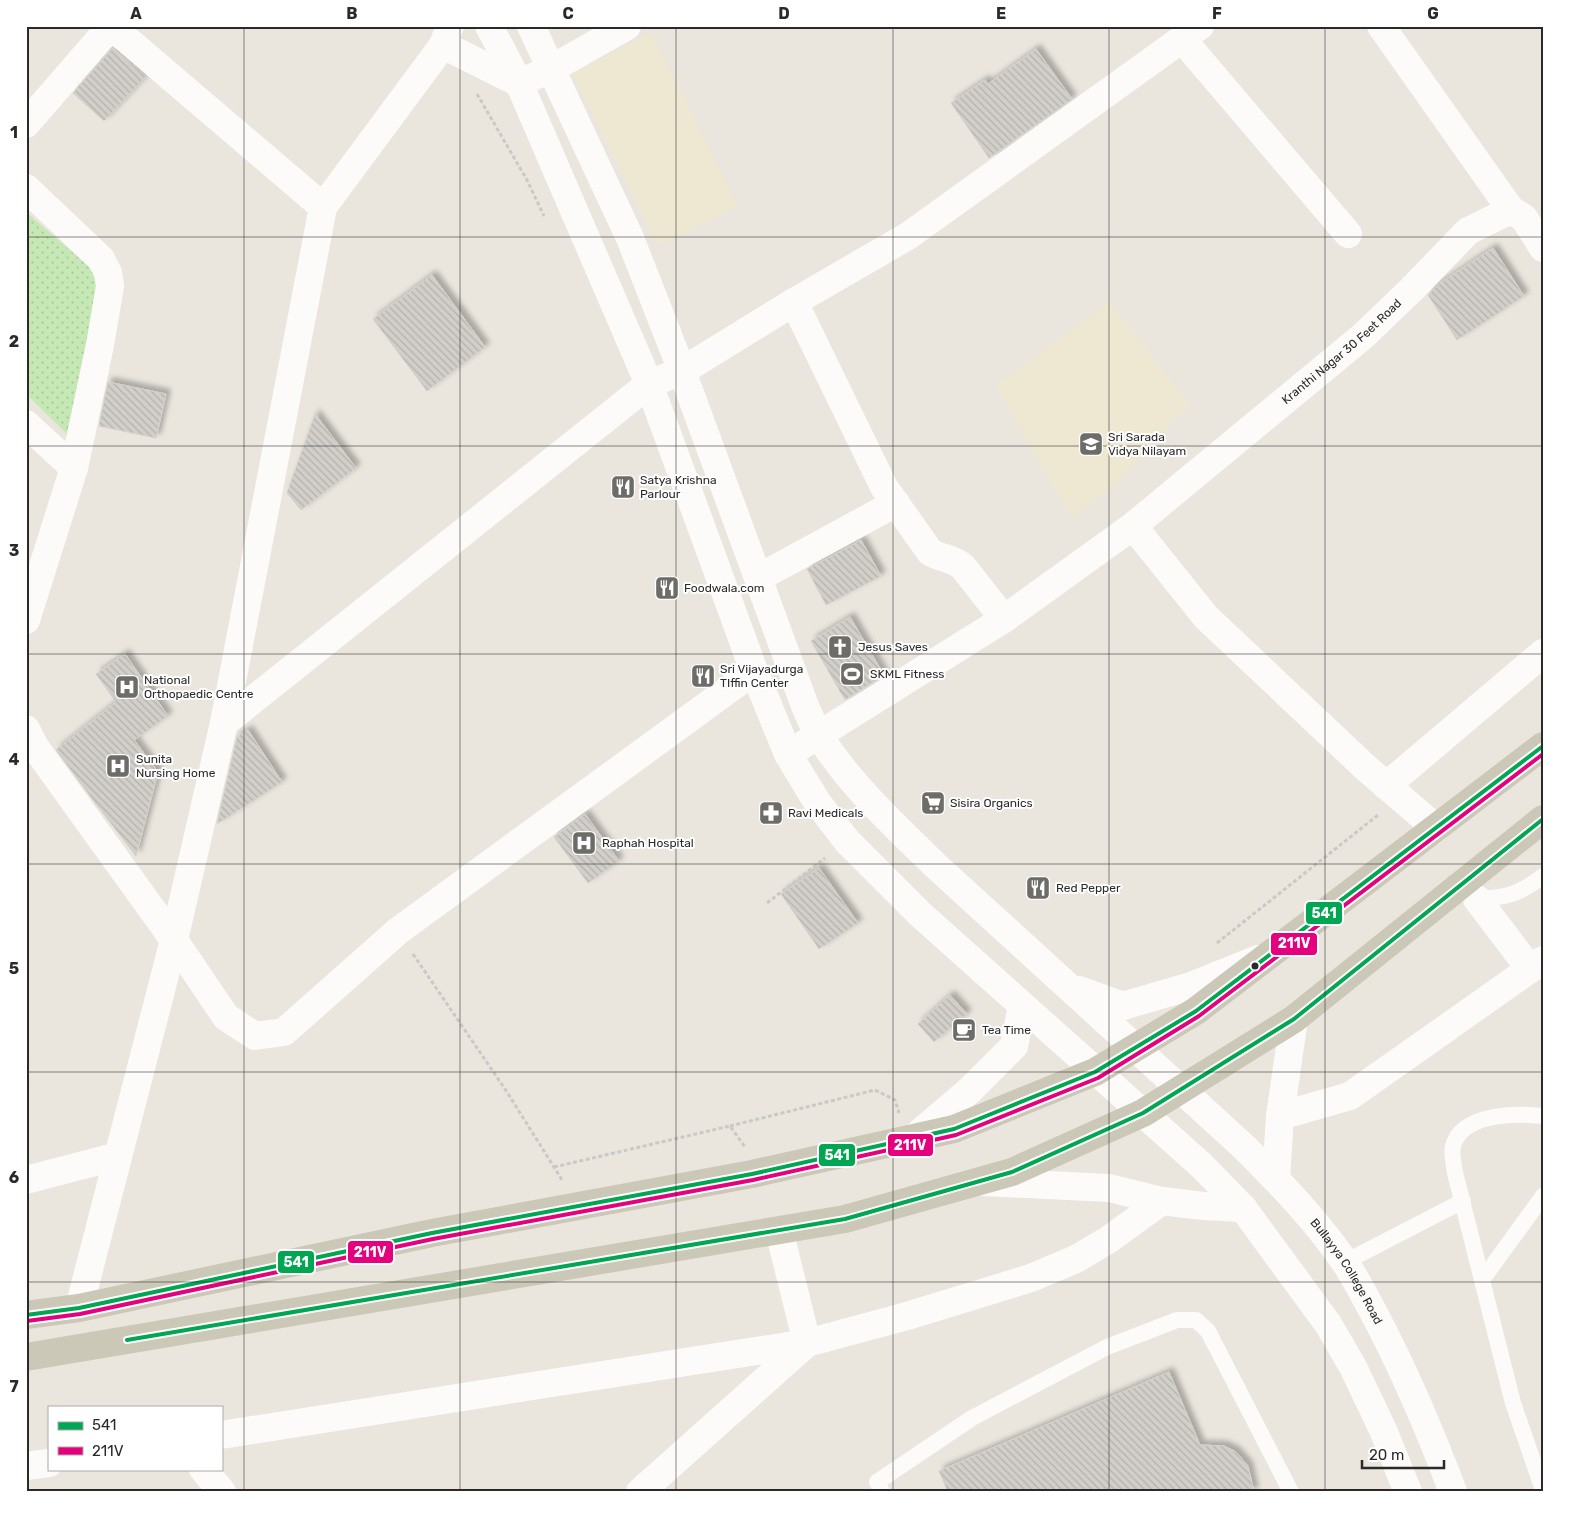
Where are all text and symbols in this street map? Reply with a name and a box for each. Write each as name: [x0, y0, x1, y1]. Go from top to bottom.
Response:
text: A: [130, 4, 142, 23]
text: B: [346, 4, 358, 23]
text: C: [562, 4, 574, 23]
text: D: [778, 4, 790, 23]
text: E: [996, 4, 1006, 23]
text: F: [1212, 4, 1222, 23]
text: G: [1427, 4, 1439, 23]
text: 1: [10, 123, 18, 142]
street label: Kranthi Nagar 30 Feet Road: [1279, 296, 1404, 407]
text: 2: [9, 332, 19, 351]
place label: Sri Sarada Vidya Nilayam: [1108, 430, 1186, 458]
school or university icon: Sri Sarada Vidya Nilayam: [1078, 431, 1104, 457]
place label: Satya Krishna Parlour: [640, 473, 717, 501]
restaurant icon: Satya Krishna Parlour: [610, 474, 636, 500]
text: 3: [9, 541, 19, 560]
restaurant icon: Foodwala.com: [654, 575, 680, 601]
place label: Foodwala.com: [684, 581, 764, 595]
church icon: Jesus Saves: [827, 634, 853, 660]
place label: Jesus Saves: [858, 640, 928, 654]
sports icon: SKML Fitness: [839, 661, 865, 687]
place label: Sri Vijayadurga TIffin Center: [720, 662, 803, 690]
restaurant icon: Sri Vijayadurga TIffin Center: [690, 663, 716, 689]
place label: SKML Fitness: [870, 667, 944, 681]
place label: National Orthopaedic Centre: [144, 673, 254, 701]
hospital icon: National Orthopaedic Centre: [114, 674, 140, 700]
text: 4: [9, 750, 20, 769]
place label: Sunita Nursing Home: [136, 752, 216, 780]
hospital icon: Sunita Nursing Home: [105, 753, 131, 779]
supermarket icon: Sisira Organics: [920, 790, 946, 816]
place label: Sisira Organics: [950, 796, 1033, 810]
pharmacy icon: Ravi Medicals: [758, 800, 784, 826]
place label: Ravi Medicals: [788, 806, 863, 820]
hospital icon: Raphah Hospital: [571, 830, 597, 856]
place label: Raphah Hospital: [602, 836, 694, 850]
restaurant icon: Red Pepper: [1025, 875, 1051, 901]
place label: Red Pepper: [1056, 881, 1121, 895]
line badge: 541: [1305, 901, 1343, 925]
text: 541: [1311, 905, 1337, 922]
line badge: 211V: [1270, 932, 1318, 956]
text: 211V: [1278, 935, 1311, 952]
text: 5: [9, 959, 19, 978]
unlabelled marker: [1250, 961, 1260, 971]
cafe icon: Tea Time: [951, 1017, 977, 1043]
place label: Tea Time: [982, 1023, 1031, 1037]
line badge: 211V: [887, 1133, 934, 1157]
text: 211V: [894, 1137, 927, 1154]
line badge: 541: [818, 1143, 856, 1167]
text: 541: [824, 1147, 850, 1164]
text: 6: [9, 1168, 19, 1187]
street label: Bullayya College Road: [1307, 1216, 1385, 1327]
line badge: 211V: [347, 1240, 394, 1264]
text: 211V: [354, 1244, 387, 1261]
line badge: 541: [277, 1250, 315, 1274]
text: 541: [283, 1254, 309, 1271]
text: 7: [9, 1377, 19, 1396]
legend: [48, 1406, 222, 1470]
text: 541: [92, 1416, 116, 1434]
scale bar: [1362, 1438, 1444, 1470]
text: 211V: [92, 1442, 124, 1460]
text: 20 m: [1369, 1446, 1404, 1464]

